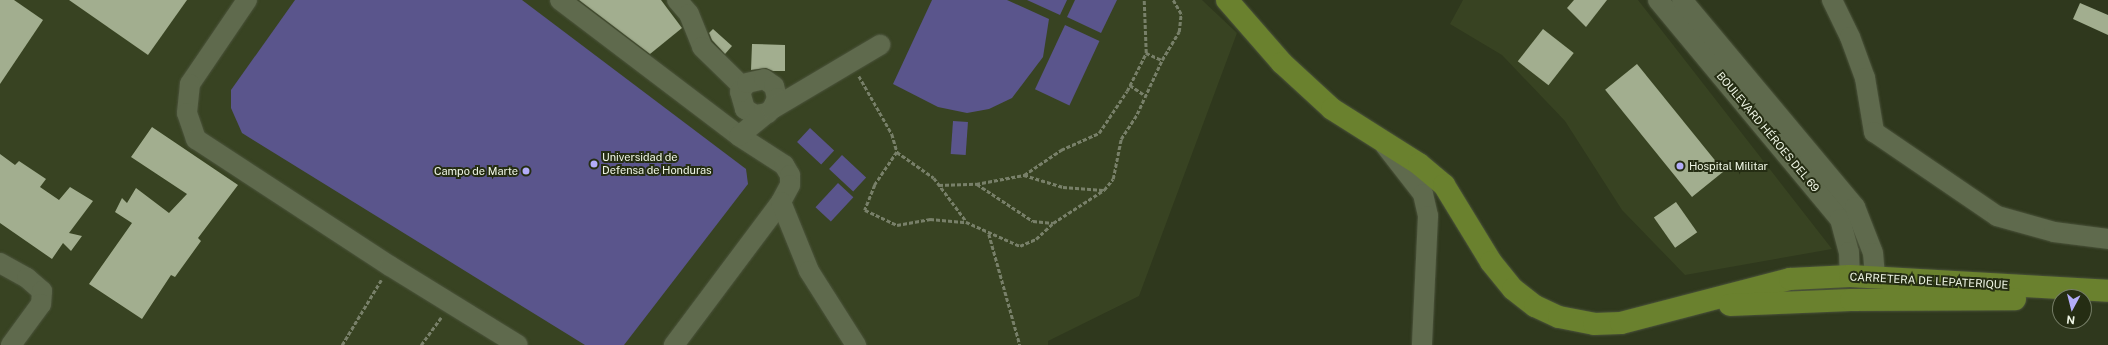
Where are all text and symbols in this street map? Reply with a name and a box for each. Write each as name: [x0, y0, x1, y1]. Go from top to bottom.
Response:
street label: BOULEVARD HÉROES DEL 69: [1714, 69, 1822, 195]
place label: Universidad de Defensa de Honduras: [602, 151, 712, 177]
marker: Universidad de Defensa de Honduras: [589, 159, 599, 169]
place label: Hospital Militar: [1689, 159, 1768, 173]
marker: Hospital Militar: [1674, 160, 1686, 172]
place label: Campo de Marte: [434, 164, 518, 178]
marker: Campo de Marte: [521, 166, 531, 176]
street label: CARRETERA DE LEPATERIQUE: [1849, 270, 2009, 292]
north arrow: [2052, 289, 2092, 329]
text: N: [2066, 313, 2076, 326]

